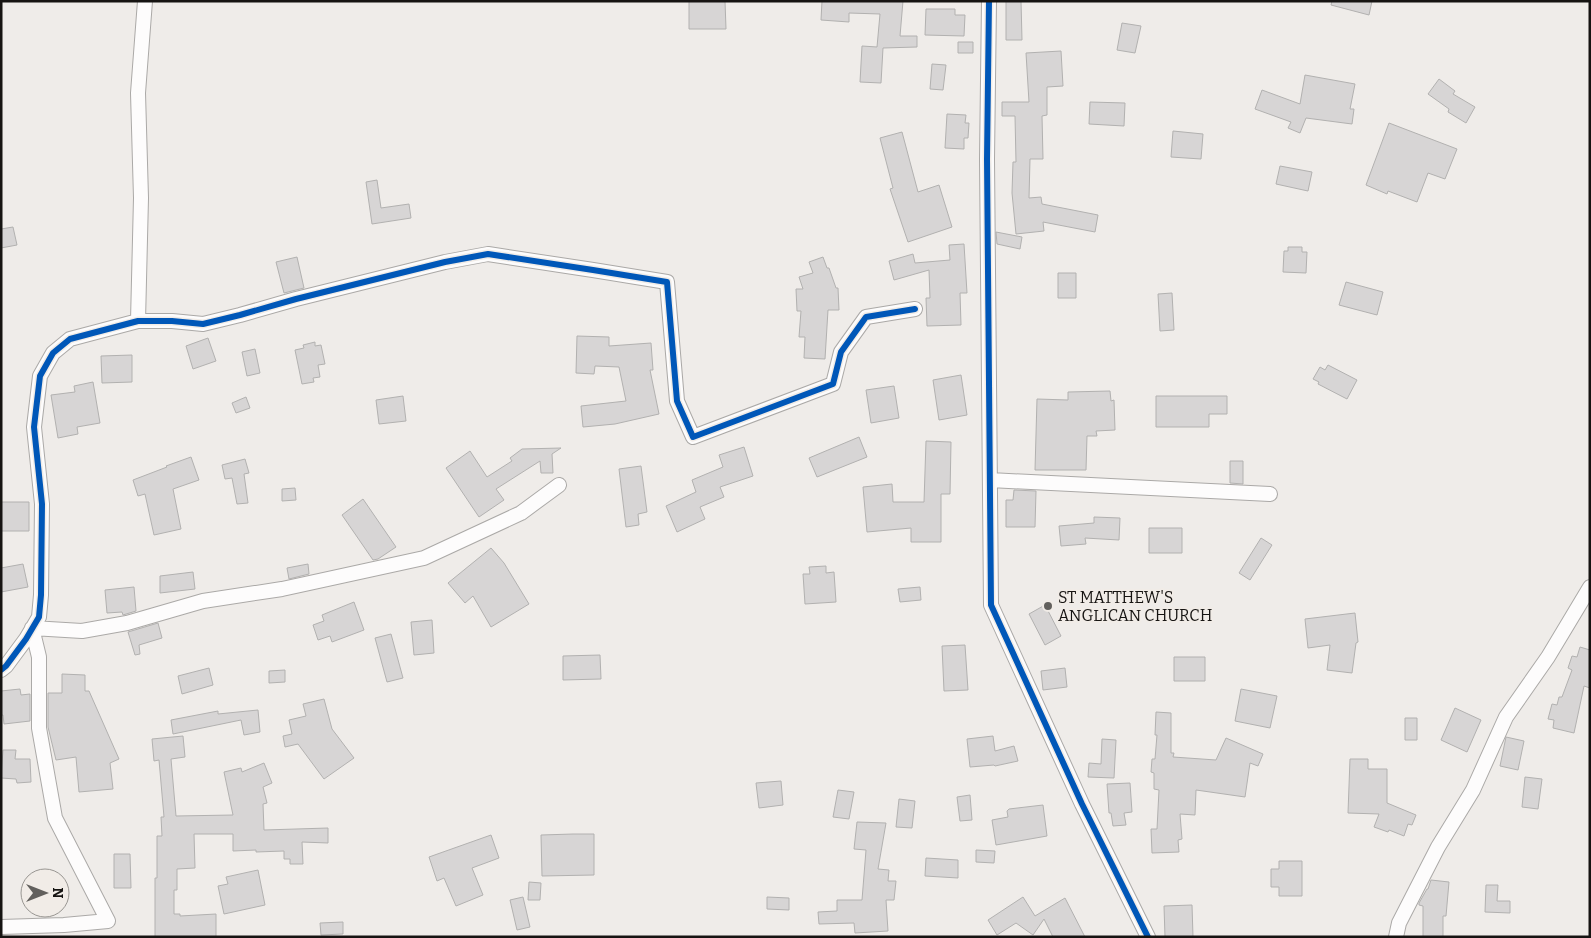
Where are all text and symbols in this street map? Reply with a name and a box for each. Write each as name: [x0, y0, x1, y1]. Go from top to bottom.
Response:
place label: ST MATTHEW'S ANGLICAN CHURCH: [1058, 588, 1212, 625]
marker: ST MATTHEW'S ANGLICAN CHURCH: [1042, 600, 1054, 612]
north arrow: [20, 868, 70, 918]
text: N: [49, 888, 66, 899]

